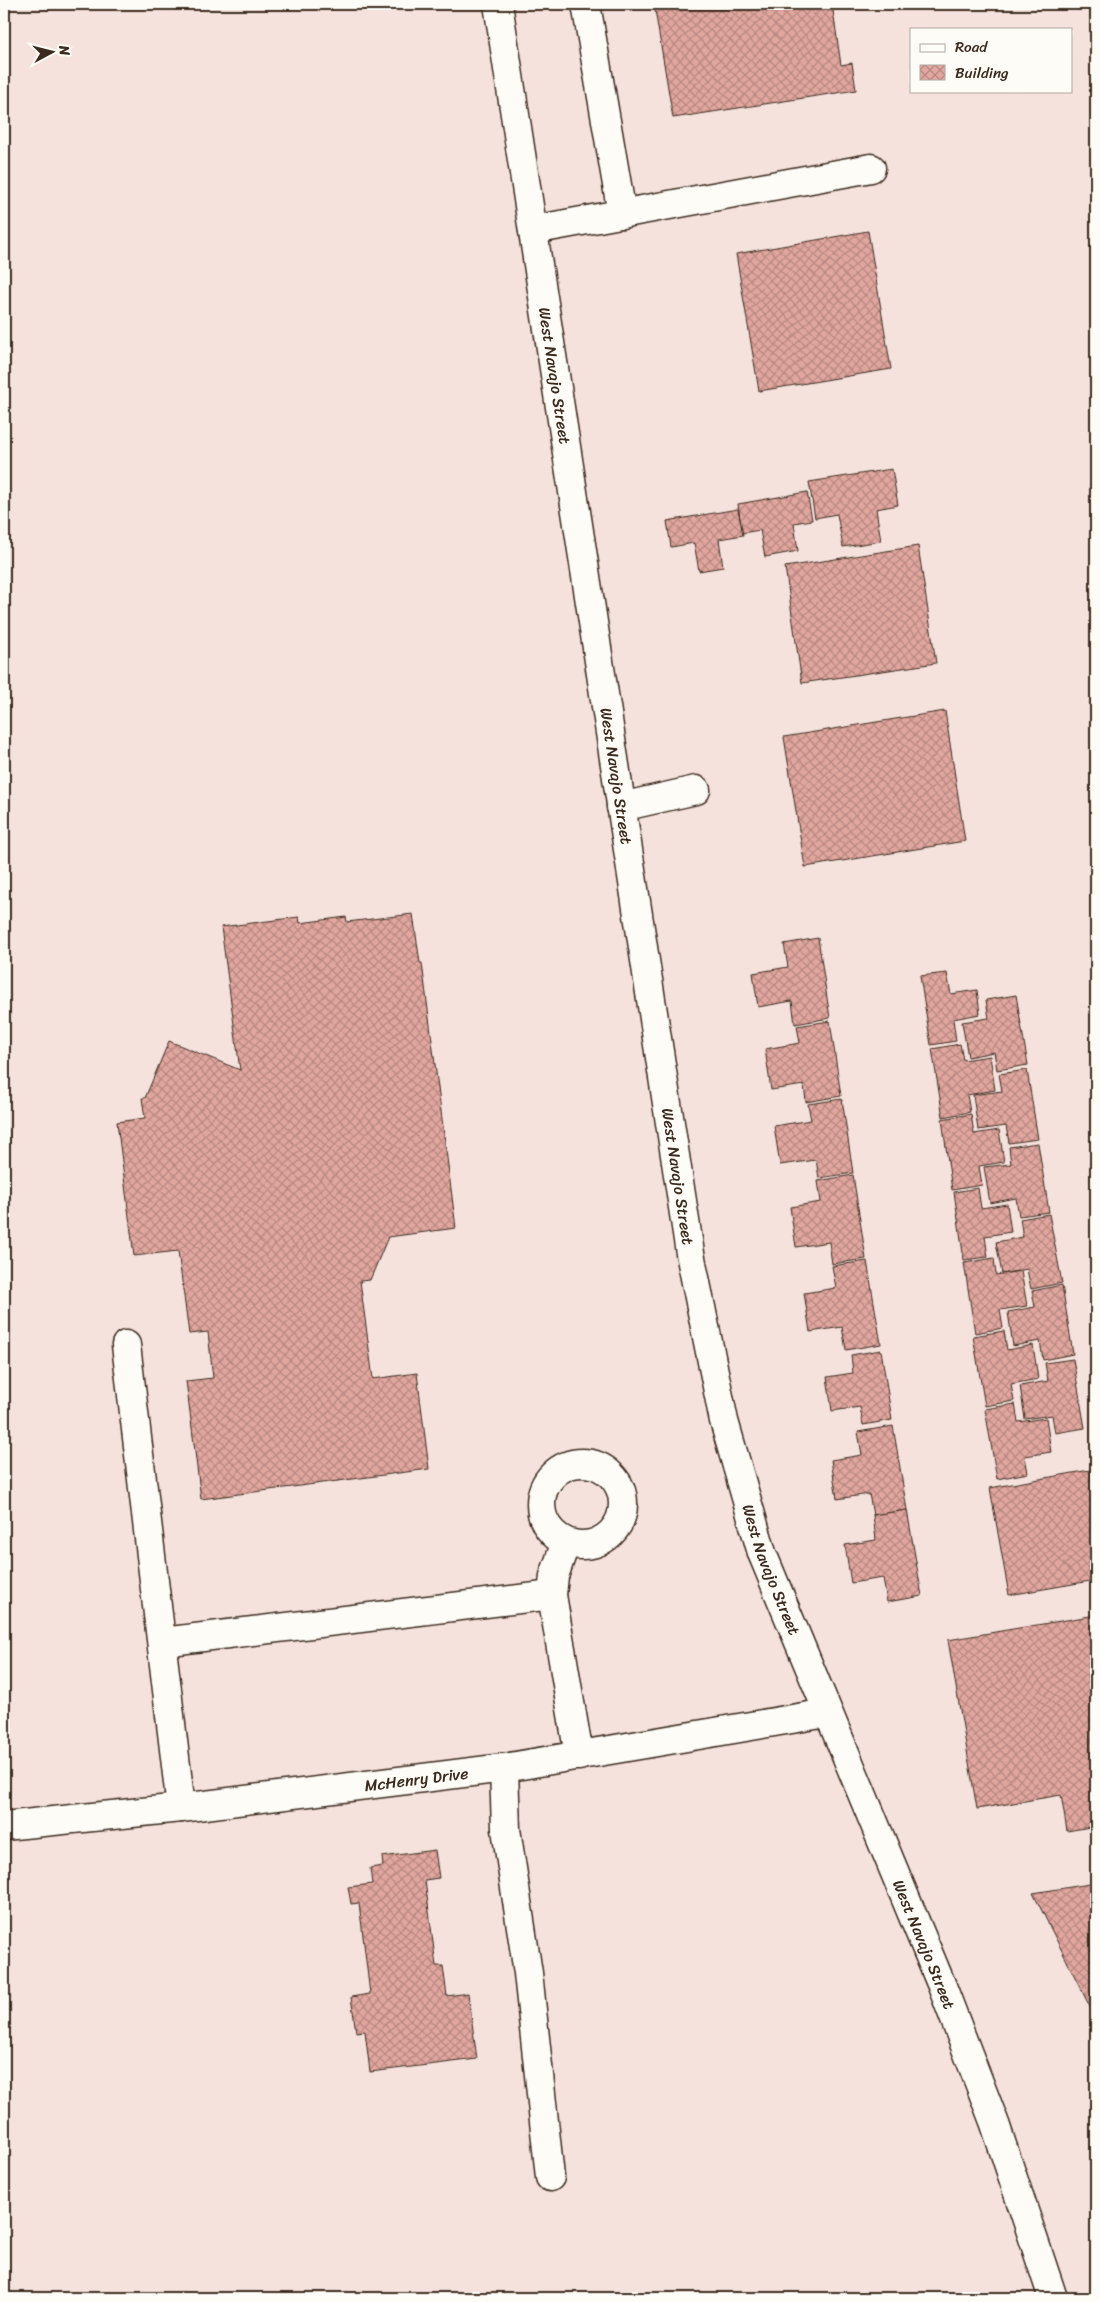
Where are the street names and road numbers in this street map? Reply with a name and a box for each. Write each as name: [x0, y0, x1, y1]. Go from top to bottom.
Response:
street label: West Navajo Street: [530, 305, 580, 446]
street label: West Navajo Street: [592, 706, 641, 846]
street label: West Navajo Street: [653, 1106, 703, 1247]
street label: West Navajo Street: [734, 1501, 809, 1639]
street label: McHenry Drive: [363, 1758, 470, 1800]
street label: West Navajo Street: [885, 1875, 964, 2013]

